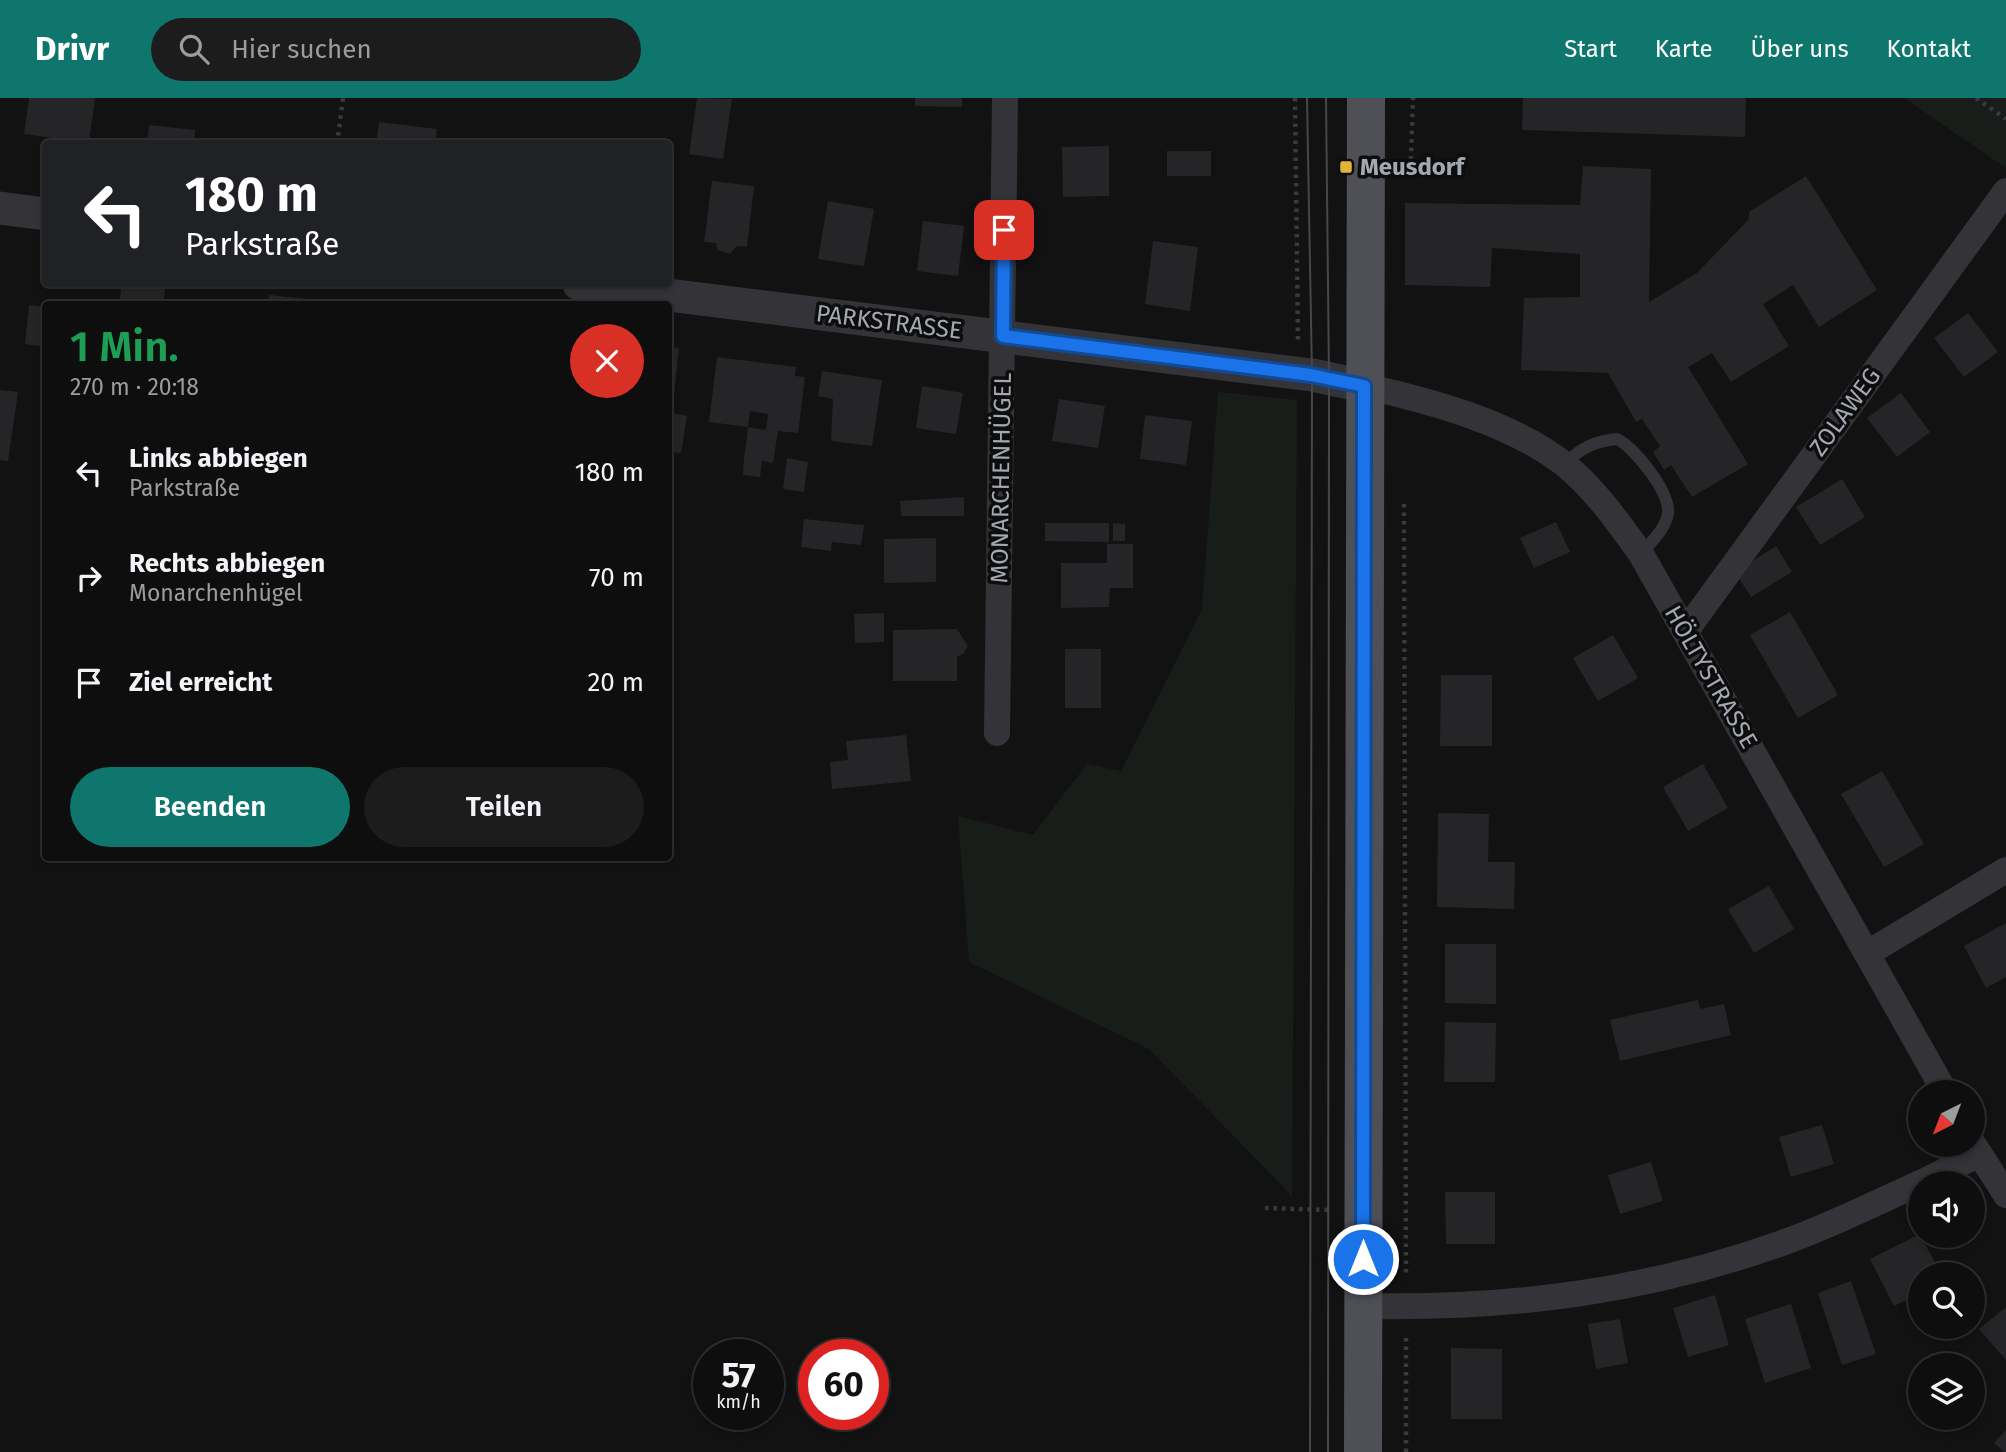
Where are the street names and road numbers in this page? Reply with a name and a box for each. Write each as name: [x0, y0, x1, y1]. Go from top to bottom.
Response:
street label: PARKSTRASSE: [815, 299, 963, 345]
street label: ZOLAWEG: [1804, 363, 1886, 461]
street label: MONARCHENHÜGEL: [985, 372, 1017, 584]
street label: HÖLTYSTRASSE: [1659, 601, 1763, 753]

